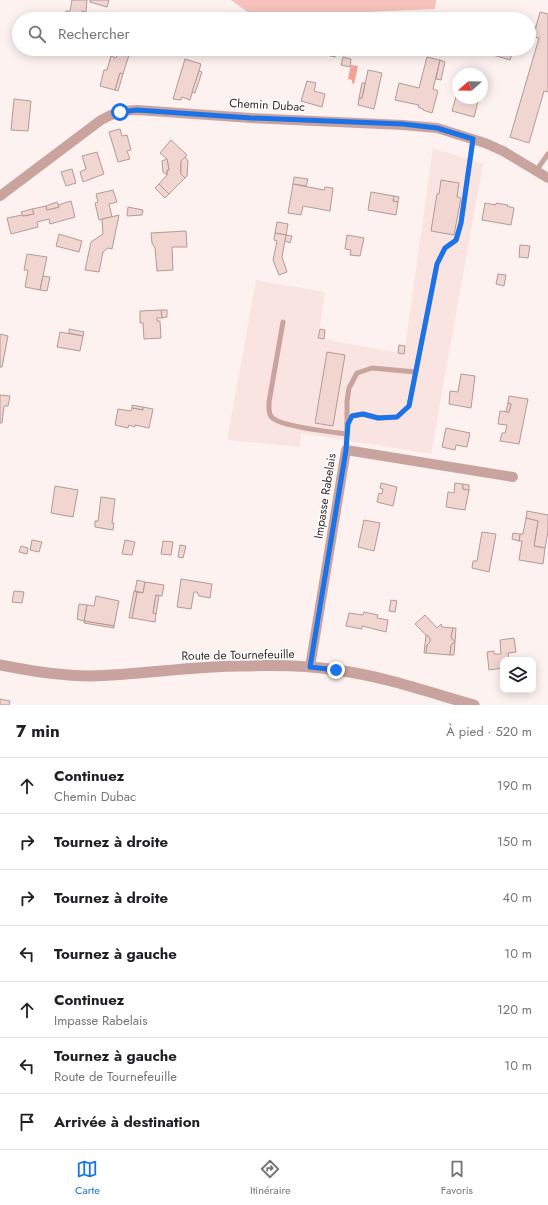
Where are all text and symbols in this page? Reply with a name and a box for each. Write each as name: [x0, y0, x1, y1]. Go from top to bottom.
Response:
search box: [12, 12, 536, 56]
icon: search: [26, 23, 48, 45]
text: Rechercher: [58, 23, 130, 45]
north arrow: [452, 68, 488, 104]
street label: Chemin Dubac: [229, 94, 306, 116]
route start: [111, 103, 129, 121]
street label: Impasse Rabelais: [309, 452, 341, 540]
street label: Route de Tournefeuille: [181, 645, 295, 665]
map controls: [500, 657, 536, 693]
button: layers: [500, 657, 536, 693]
route end: [327, 661, 345, 679]
text: 7 min: [16, 719, 60, 743]
text: À pied · 520 m: [446, 722, 532, 741]
text: Continuez: [54, 765, 124, 787]
icon: ahead: [16, 775, 38, 797]
text: 190 m: [497, 776, 532, 795]
text: Chemin Dubac: [54, 787, 136, 806]
icon: right: [16, 831, 38, 853]
text: Tournez à droite: [54, 831, 168, 853]
text: 150 m: [497, 832, 532, 851]
icon: right: [16, 887, 38, 909]
text: Tournez à droite: [54, 887, 168, 909]
text: 40 m: [503, 888, 532, 907]
icon: left: [16, 943, 38, 965]
text: Tournez à gauche: [54, 943, 177, 965]
text: 10 m: [504, 944, 532, 963]
text: Continuez: [54, 989, 124, 1011]
icon: ahead: [16, 999, 38, 1021]
text: 120 m: [497, 1000, 532, 1019]
text: Impasse Rabelais: [54, 1011, 148, 1030]
text: Tournez à gauche: [54, 1045, 177, 1067]
icon: left: [16, 1055, 38, 1077]
text: 10 m: [504, 1056, 532, 1075]
text: Route de Tournefeuille: [54, 1067, 177, 1086]
icon: arrive: [16, 1111, 38, 1133]
text: Arrivée à destination: [54, 1111, 200, 1133]
tab: Carte: [75, 1158, 100, 1198]
tab: Itinéraire: [250, 1158, 291, 1198]
tab: Favoris: [441, 1158, 473, 1198]

